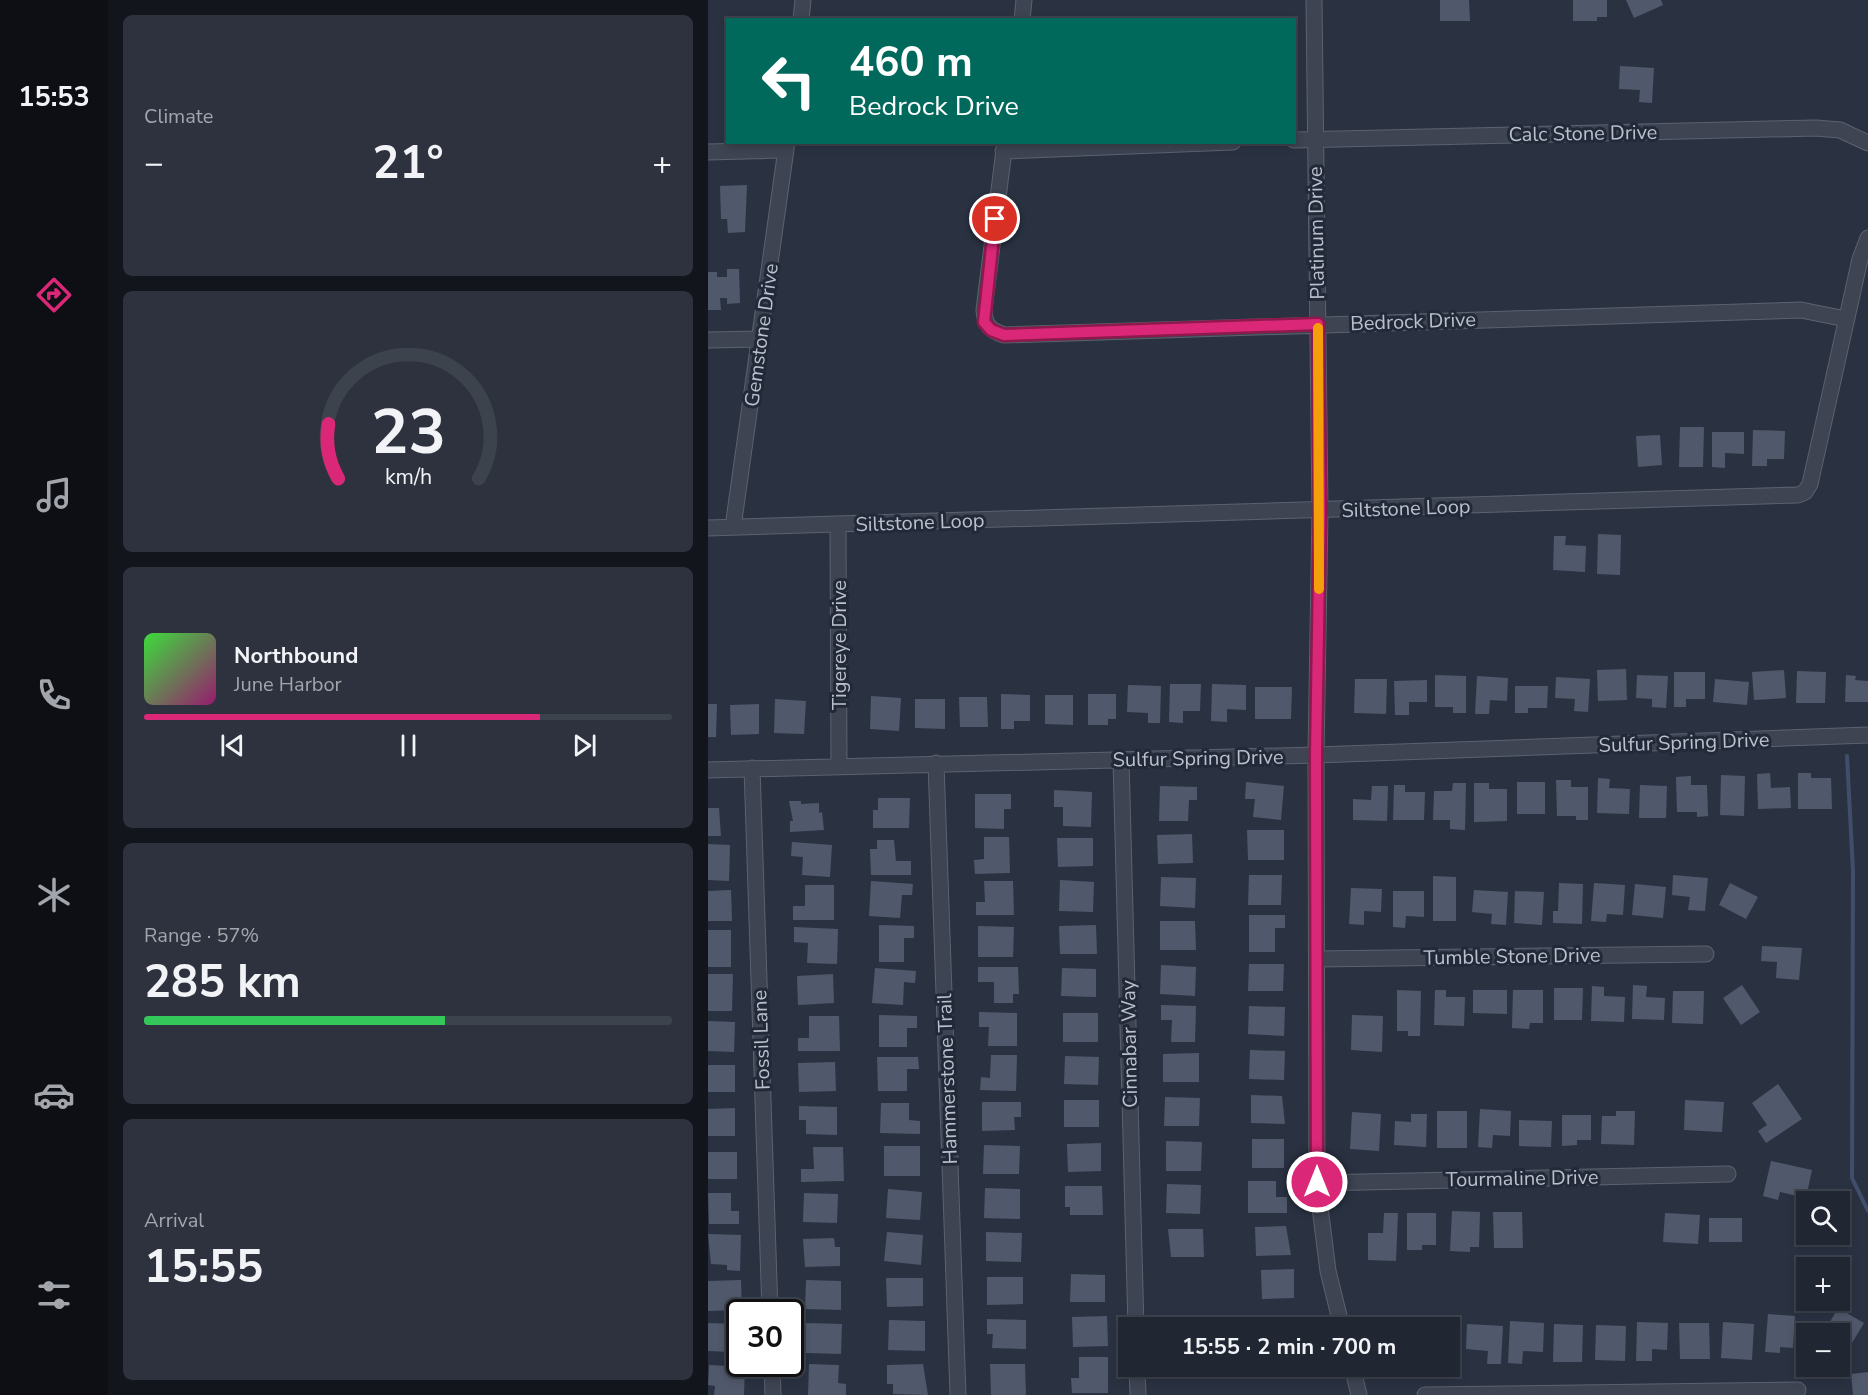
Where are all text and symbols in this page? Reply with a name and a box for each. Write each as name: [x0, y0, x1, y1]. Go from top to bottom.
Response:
text: 460 m: [849, 34, 973, 91]
icon: left: [750, 42, 828, 120]
text: 15:53: [18, 79, 90, 116]
text: Bedrock Drive: [849, 88, 1019, 125]
text: Climate: [144, 103, 213, 130]
street label: Calc Stone Drive: [1508, 119, 1658, 148]
text: 21°: [372, 133, 444, 194]
text: −: [144, 141, 164, 186]
text: +: [652, 141, 672, 186]
street label: Platinum Drive: [1302, 166, 1331, 300]
pin: [969, 193, 1020, 244]
icon: arrive: [978, 202, 1011, 235]
street label: Gemstone Drive: [738, 262, 785, 408]
icon: directions: [33, 274, 75, 316]
street label: Bedrock Drive: [1350, 306, 1476, 337]
text: 23: [371, 390, 445, 475]
text: km/h: [384, 462, 432, 492]
icon: music: [33, 474, 75, 516]
street label: Siltstone Loop: [1341, 493, 1471, 524]
street label: Siltstone Loop: [855, 507, 985, 538]
street label: Tigereye Drive: [826, 580, 853, 710]
text: Northbound: [234, 641, 358, 671]
text: June Harbor: [234, 671, 342, 698]
icon: phone: [33, 674, 75, 716]
street label: Sulfur Spring Drive: [1598, 726, 1770, 759]
icon: previous: [216, 729, 249, 762]
icon: pause: [392, 729, 425, 762]
icon: next: [568, 729, 601, 762]
street label: Sulfur Spring Drive: [1112, 744, 1284, 773]
icon: climate: [33, 874, 75, 916]
text: Range · 57%: [144, 922, 259, 949]
street label: Tumble Stone Drive: [1423, 941, 1601, 972]
text: 285 km: [144, 952, 301, 1013]
street label: Cinnabar Way: [1115, 979, 1144, 1108]
street label: Fossil Lane: [746, 989, 777, 1090]
street label: Hammerstone Trail: [931, 993, 964, 1165]
icon: car: [33, 1074, 75, 1116]
position arrow: [1285, 1150, 1349, 1214]
street label: Tourmaline Drive: [1445, 1164, 1599, 1193]
map controls: [1796, 1191, 1850, 1377]
button: search: [1796, 1191, 1850, 1245]
text: Arrival: [144, 1207, 204, 1234]
text: 15:55: [144, 1237, 263, 1298]
button: +: [1796, 1257, 1850, 1311]
icon: filters: [33, 1274, 75, 1316]
speed limit sign: 30: [726, 1299, 804, 1377]
button: −: [1796, 1323, 1850, 1377]
text: 15:55 · 2 min · 700 m: [1182, 1332, 1396, 1362]

